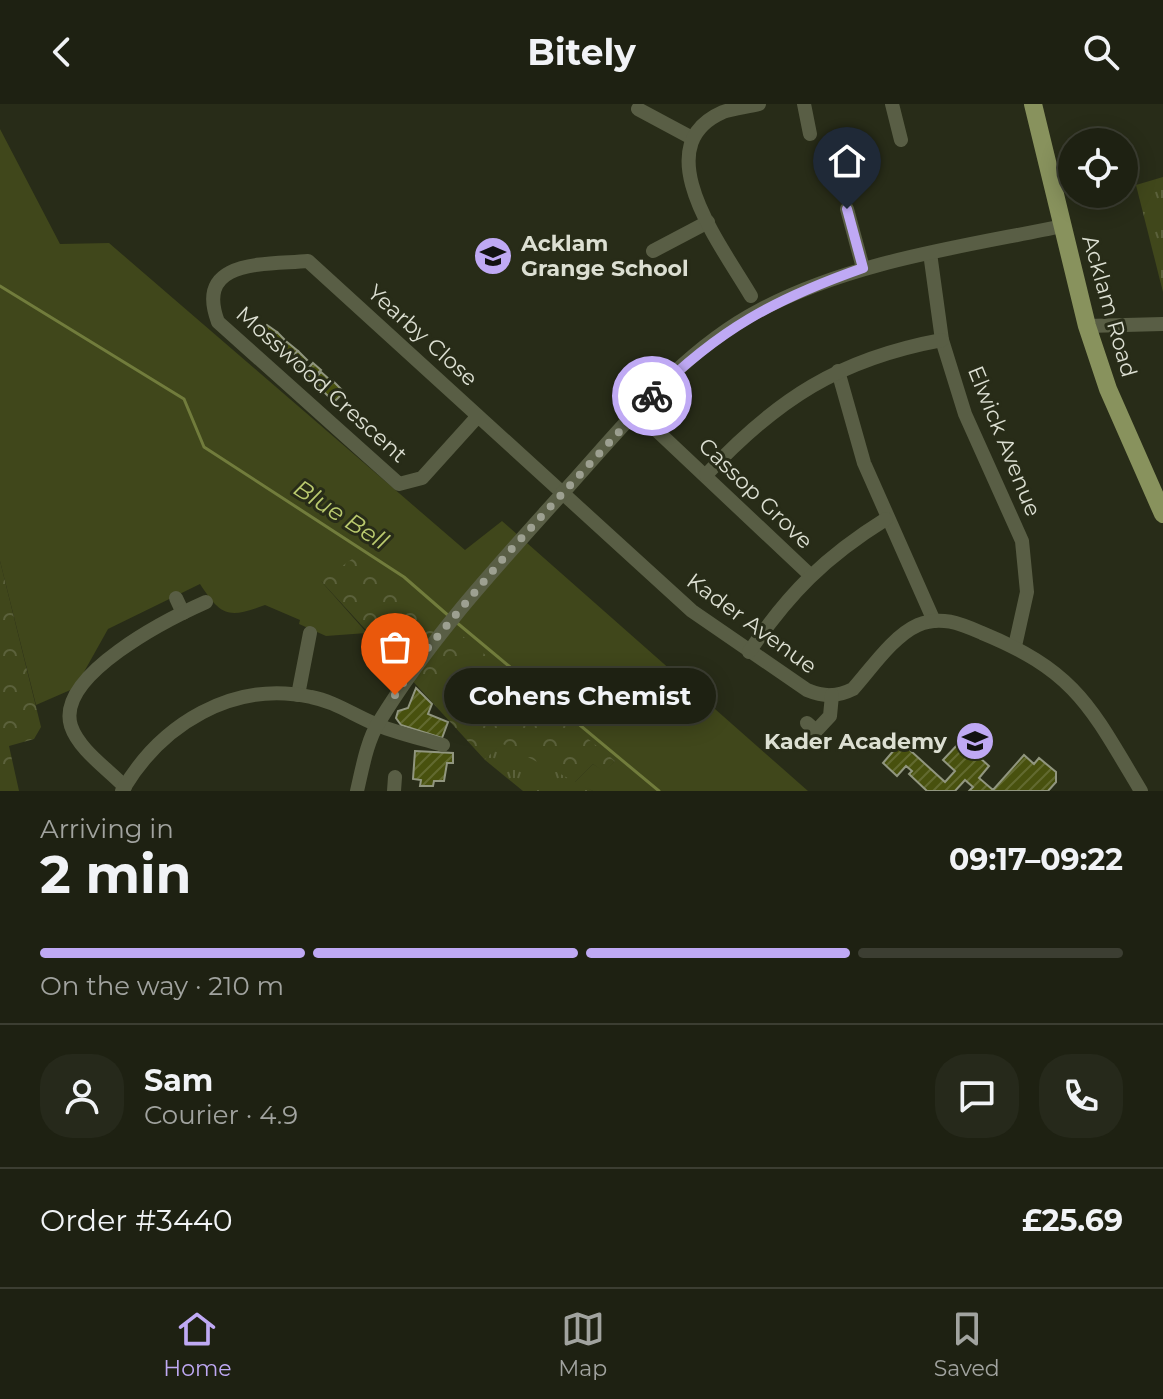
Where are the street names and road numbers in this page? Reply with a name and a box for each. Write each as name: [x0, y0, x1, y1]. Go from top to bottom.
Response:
street label: Acklam Road: [1076, 232, 1143, 380]
street label: Yearby Close: [362, 279, 483, 392]
street label: Mosswood Crescent: [231, 300, 413, 468]
street label: Elwick Avenue: [962, 362, 1047, 520]
street label: Cassop Grove: [693, 432, 818, 555]
street label: Kader Avenue: [681, 567, 822, 680]

